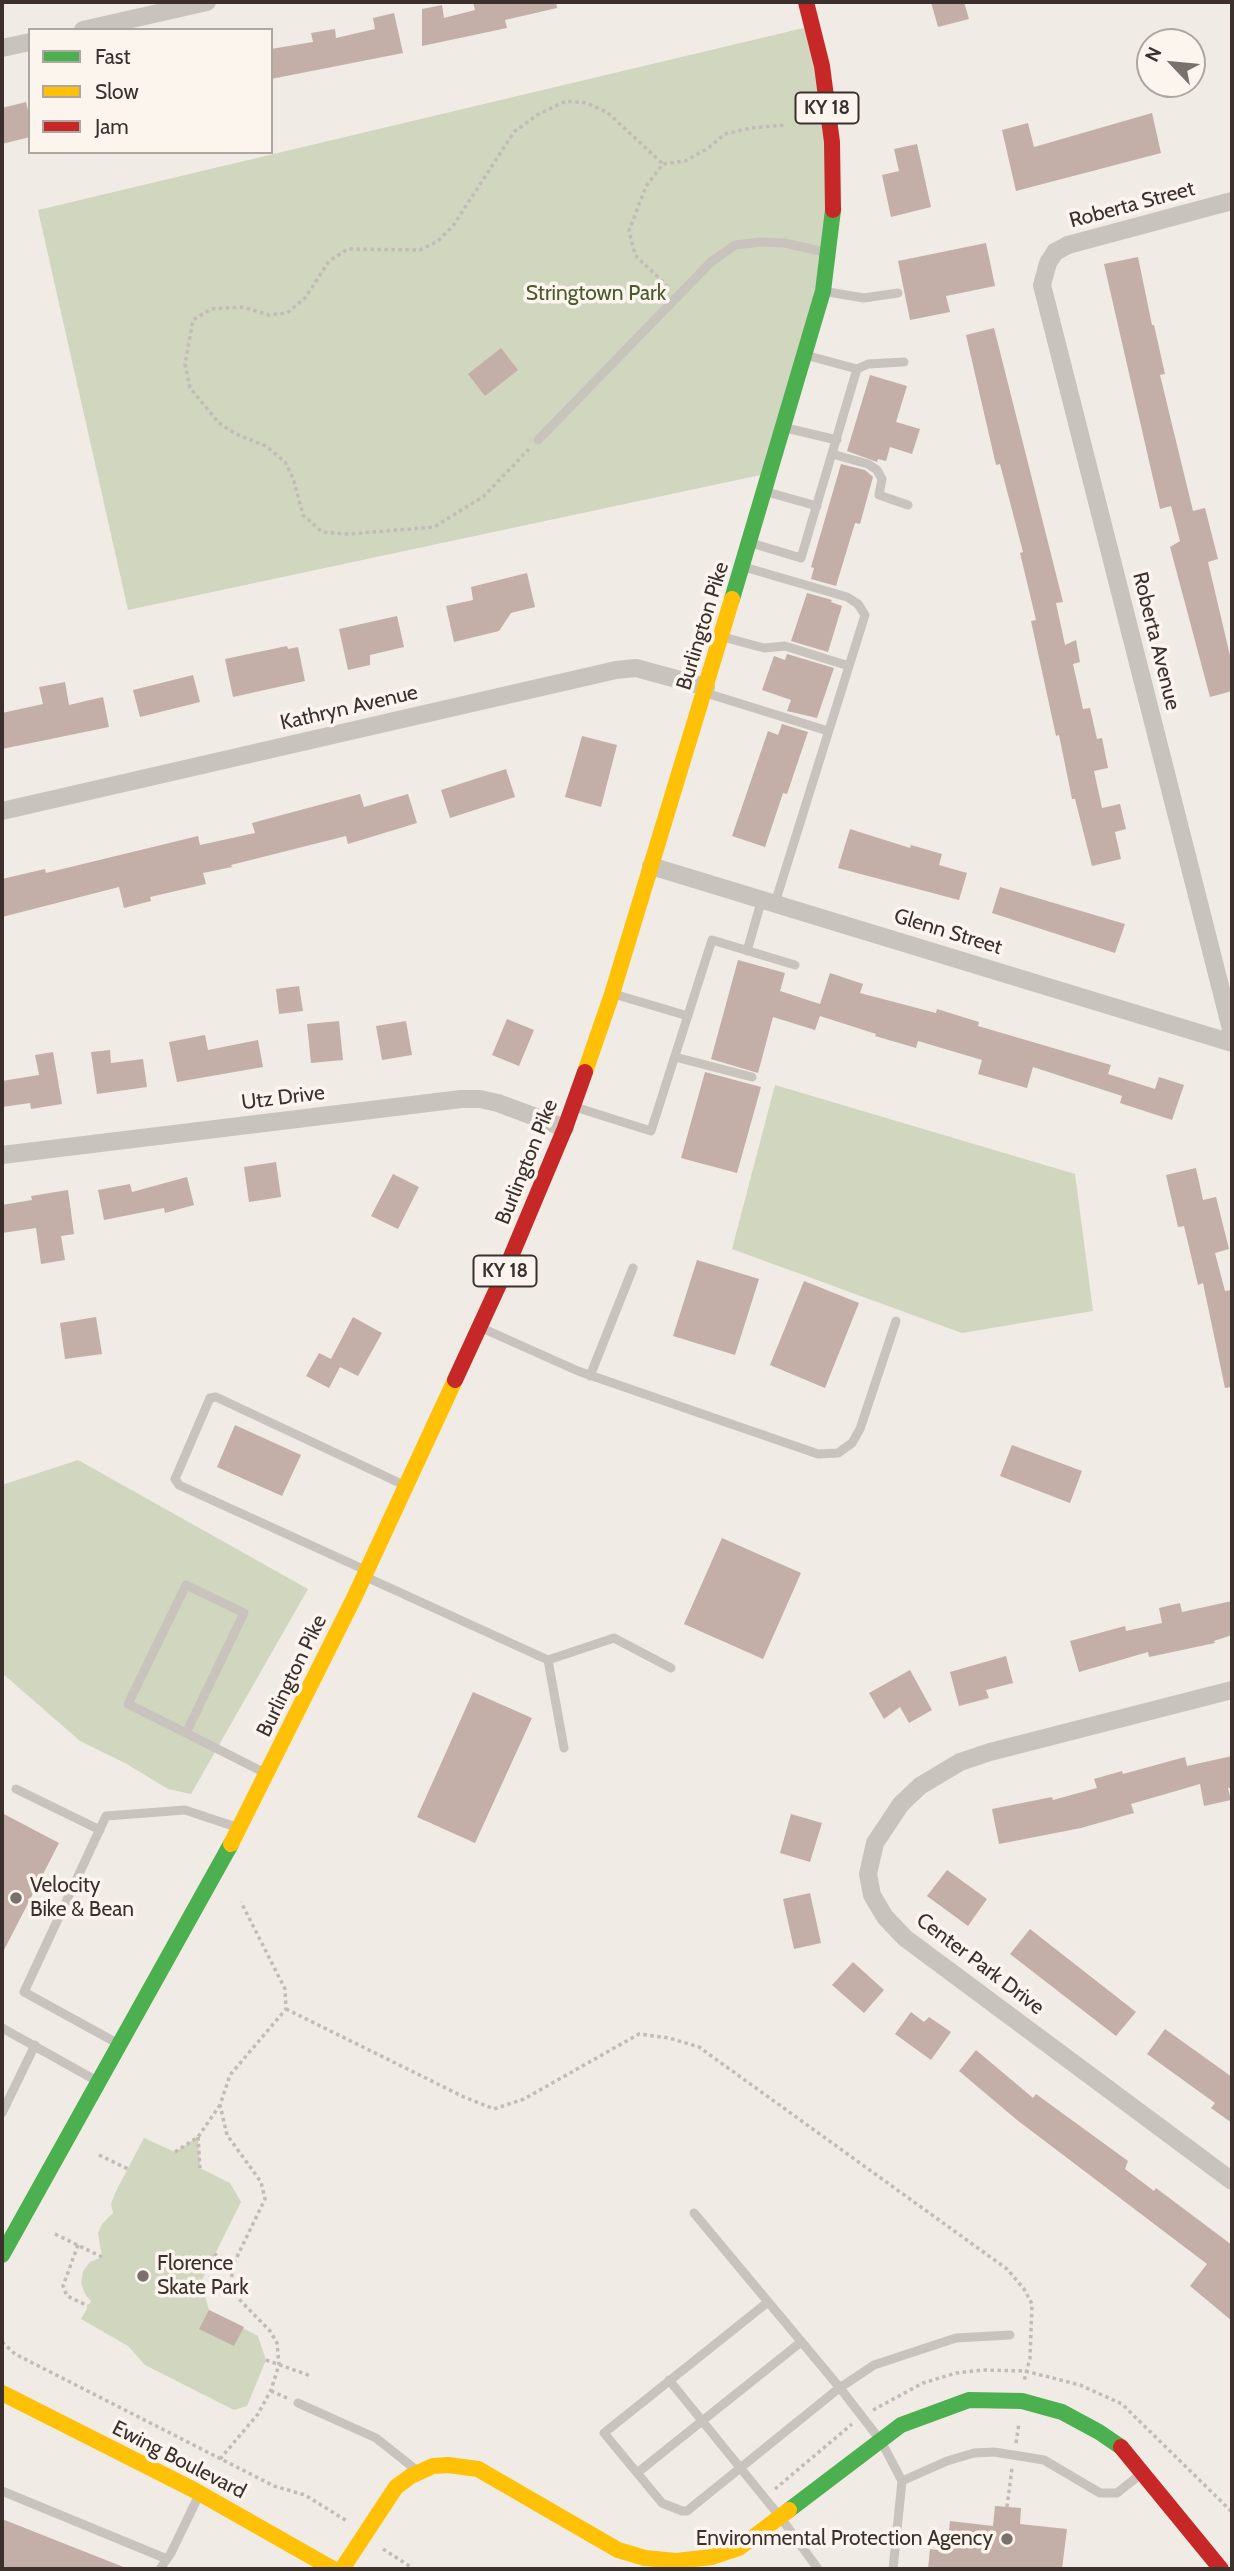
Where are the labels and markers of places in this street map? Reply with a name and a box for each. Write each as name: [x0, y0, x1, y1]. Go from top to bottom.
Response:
place label: Velocity Bike & Bean: [30, 1873, 134, 1923]
marker: Velocity Bike & Bean: [8, 1890, 24, 1906]
place label: Florence Skate Park: [157, 2251, 249, 2301]
marker: Florence Skate Park: [135, 2268, 151, 2284]
place label: Environmental Protection Agency: [696, 2526, 993, 2552]
marker: Environmental Protection Agency: [999, 2531, 1015, 2547]

